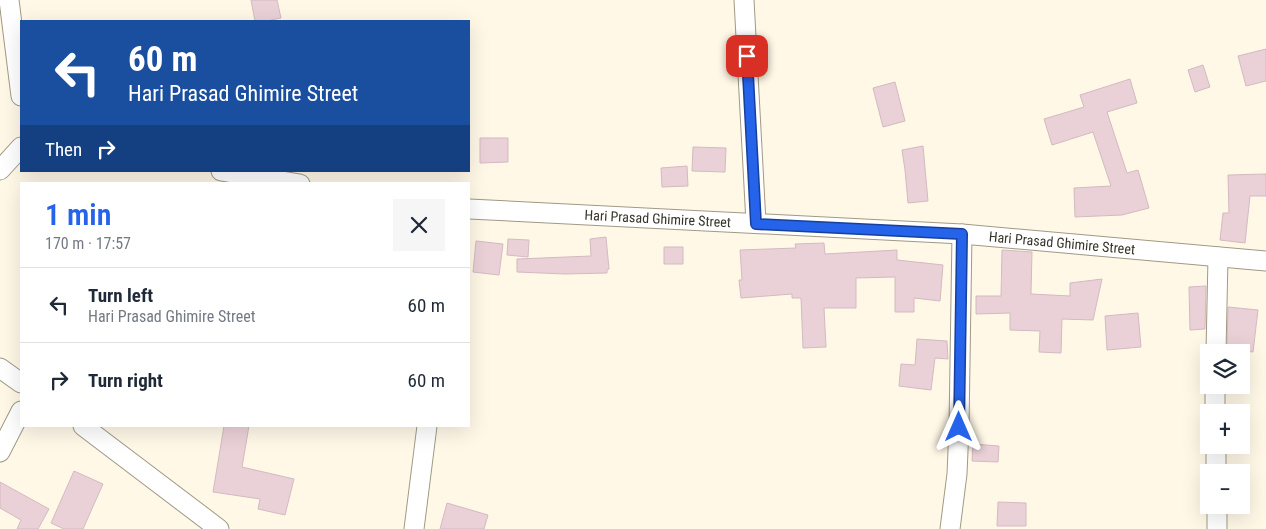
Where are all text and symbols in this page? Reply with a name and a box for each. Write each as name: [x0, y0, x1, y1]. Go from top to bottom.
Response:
pin: [726, 35, 768, 77]
text: 60 m: [128, 39, 197, 80]
icon: left: [45, 40, 110, 105]
icon: arrive: [733, 42, 761, 70]
text: Hari Prasad Ghimire Street: [128, 81, 358, 106]
icon: right: [92, 135, 120, 163]
text: Then: [45, 138, 82, 161]
text: 1 min: [45, 197, 111, 232]
button: close: [393, 199, 445, 251]
street label: Hari Prasad Ghimire Street: [584, 207, 731, 230]
street label: Hari Prasad Ghimire Street: [988, 228, 1136, 257]
text: 170 m · 17:57: [45, 234, 131, 253]
text: Turn left: [88, 284, 153, 307]
icon: left: [45, 291, 73, 319]
text: 60 m: [408, 294, 445, 317]
text: Hari Prasad Ghimire Street: [88, 307, 255, 326]
map controls: [1200, 344, 1250, 514]
button: layers: [1200, 344, 1250, 394]
icon: right: [45, 366, 73, 394]
text: Turn right: [88, 369, 163, 392]
text: 60 m: [408, 369, 445, 392]
position arrow: [932, 400, 984, 452]
button: +: [1200, 404, 1250, 454]
button: −: [1200, 464, 1250, 514]

